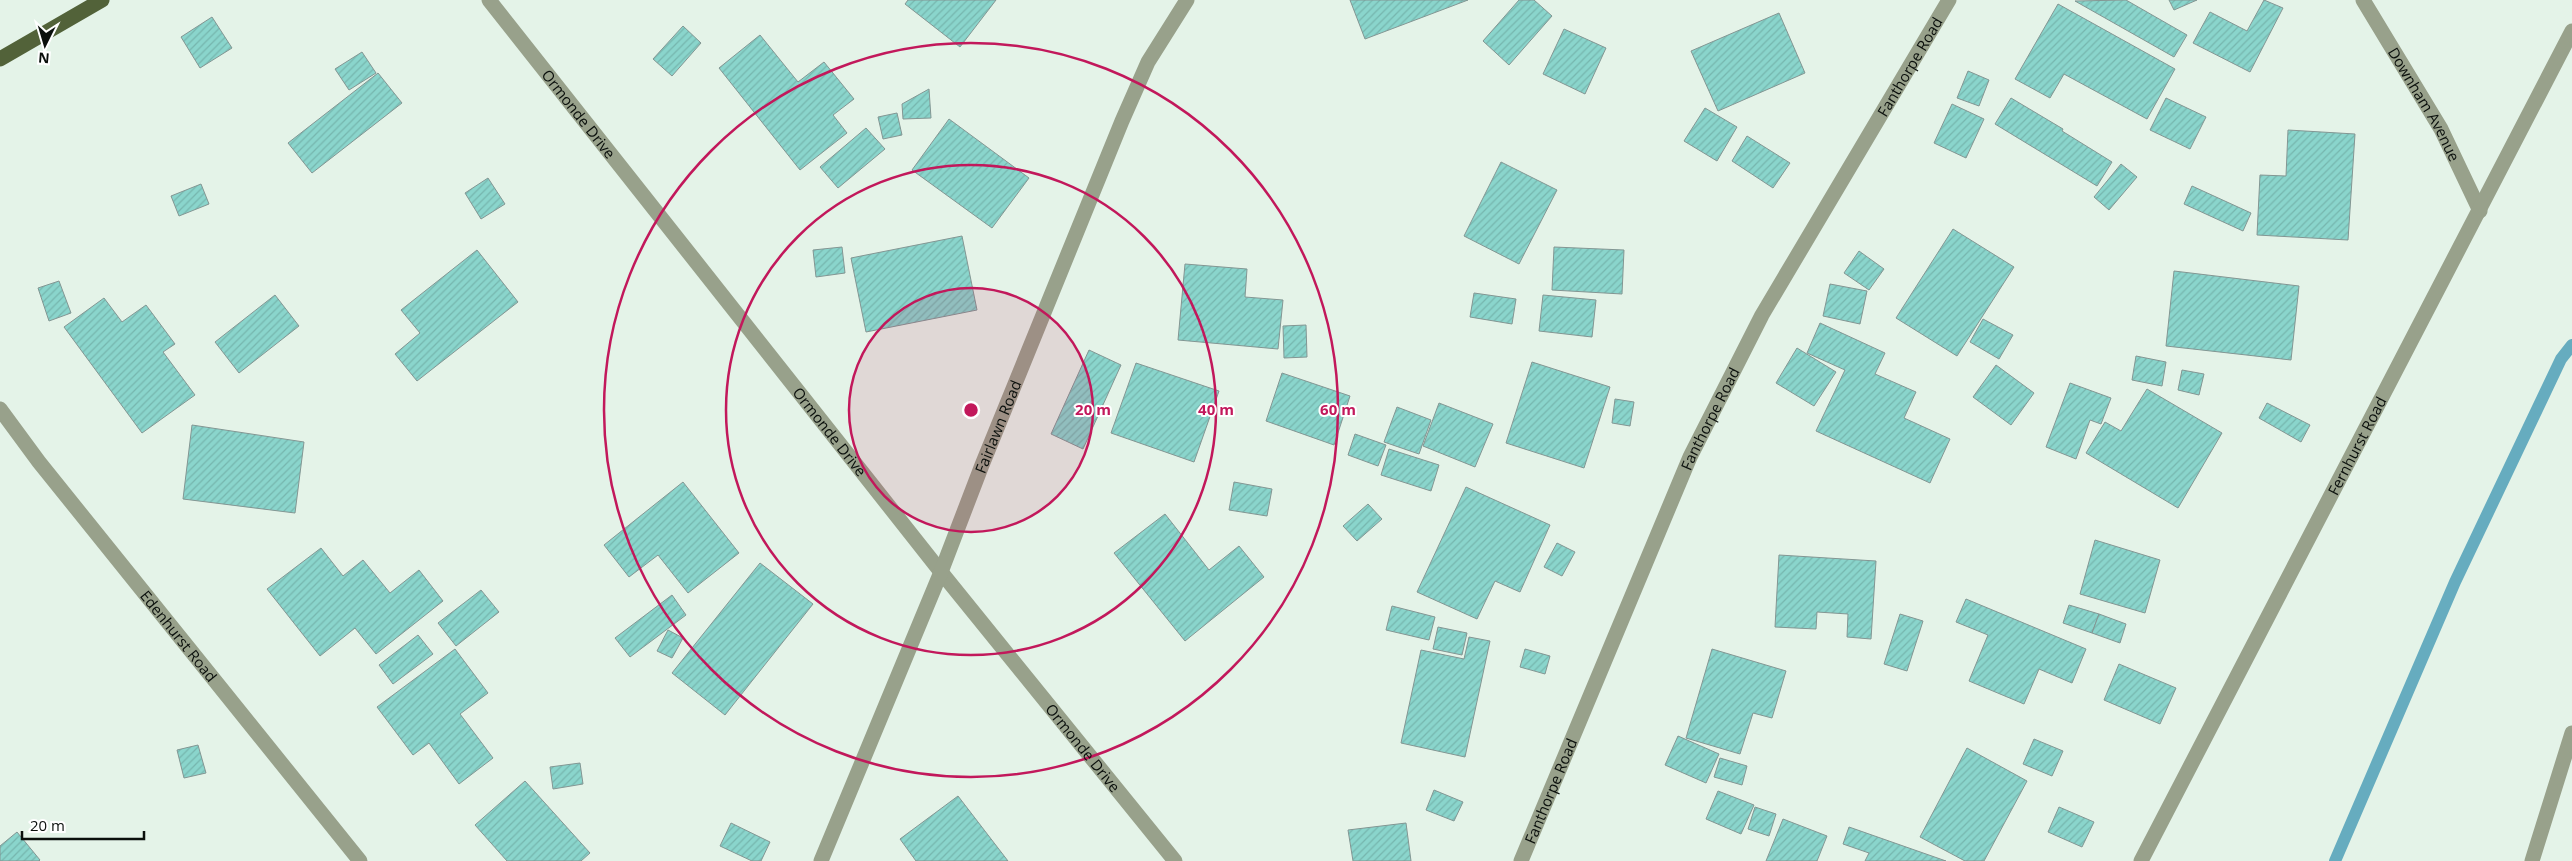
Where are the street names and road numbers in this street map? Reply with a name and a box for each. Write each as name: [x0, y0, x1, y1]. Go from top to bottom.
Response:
street label: Fanthorpe Road: [1872, 13, 1947, 120]
street label: Downham Avenue: [2384, 43, 2465, 164]
street label: Ormonde Drive: [538, 65, 620, 162]
street label: Fanthorpe Road: [1676, 364, 1744, 473]
street label: Fairlawn Road: [970, 377, 1026, 476]
street label: Ormonde Drive: [789, 383, 871, 480]
street label: Fernhurst Road: [2323, 393, 2391, 498]
street label: Edenhurst Road: [136, 586, 222, 686]
street label: Ormonde Drive: [1041, 699, 1125, 796]
street label: Fanthorpe Road: [1519, 735, 1581, 847]

